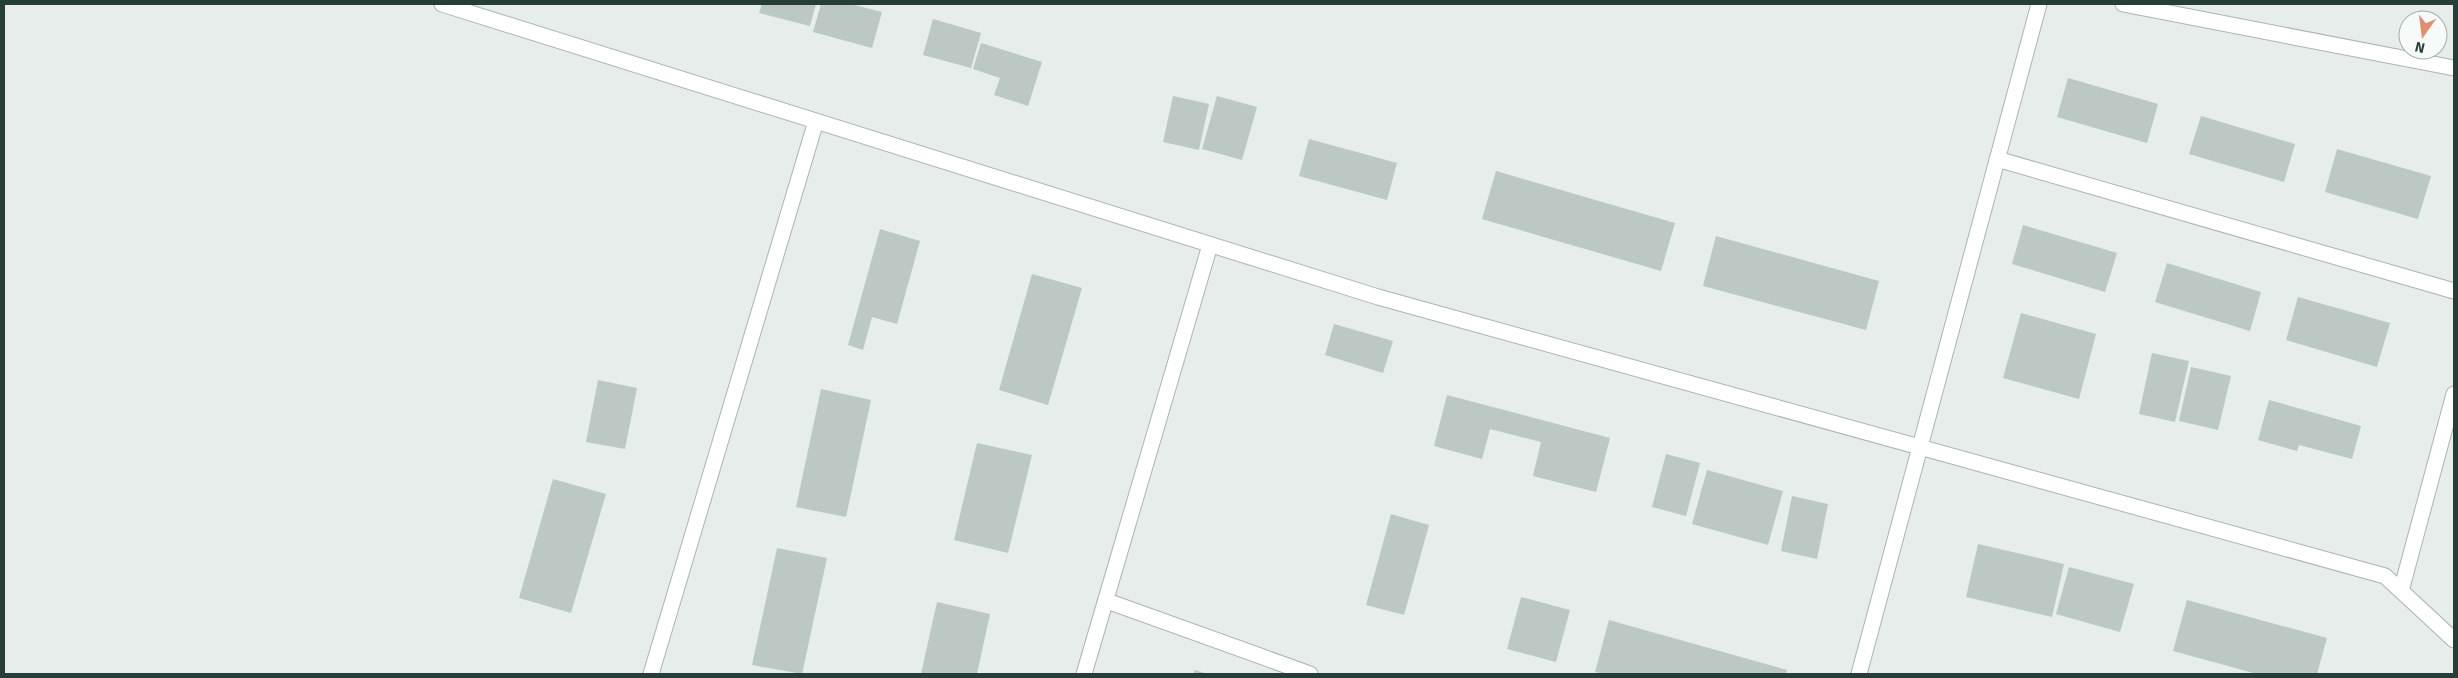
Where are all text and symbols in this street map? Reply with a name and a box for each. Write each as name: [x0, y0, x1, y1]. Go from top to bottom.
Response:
north arrow: [2398, 10, 2448, 60]
text: N: [2413, 38, 2427, 57]

